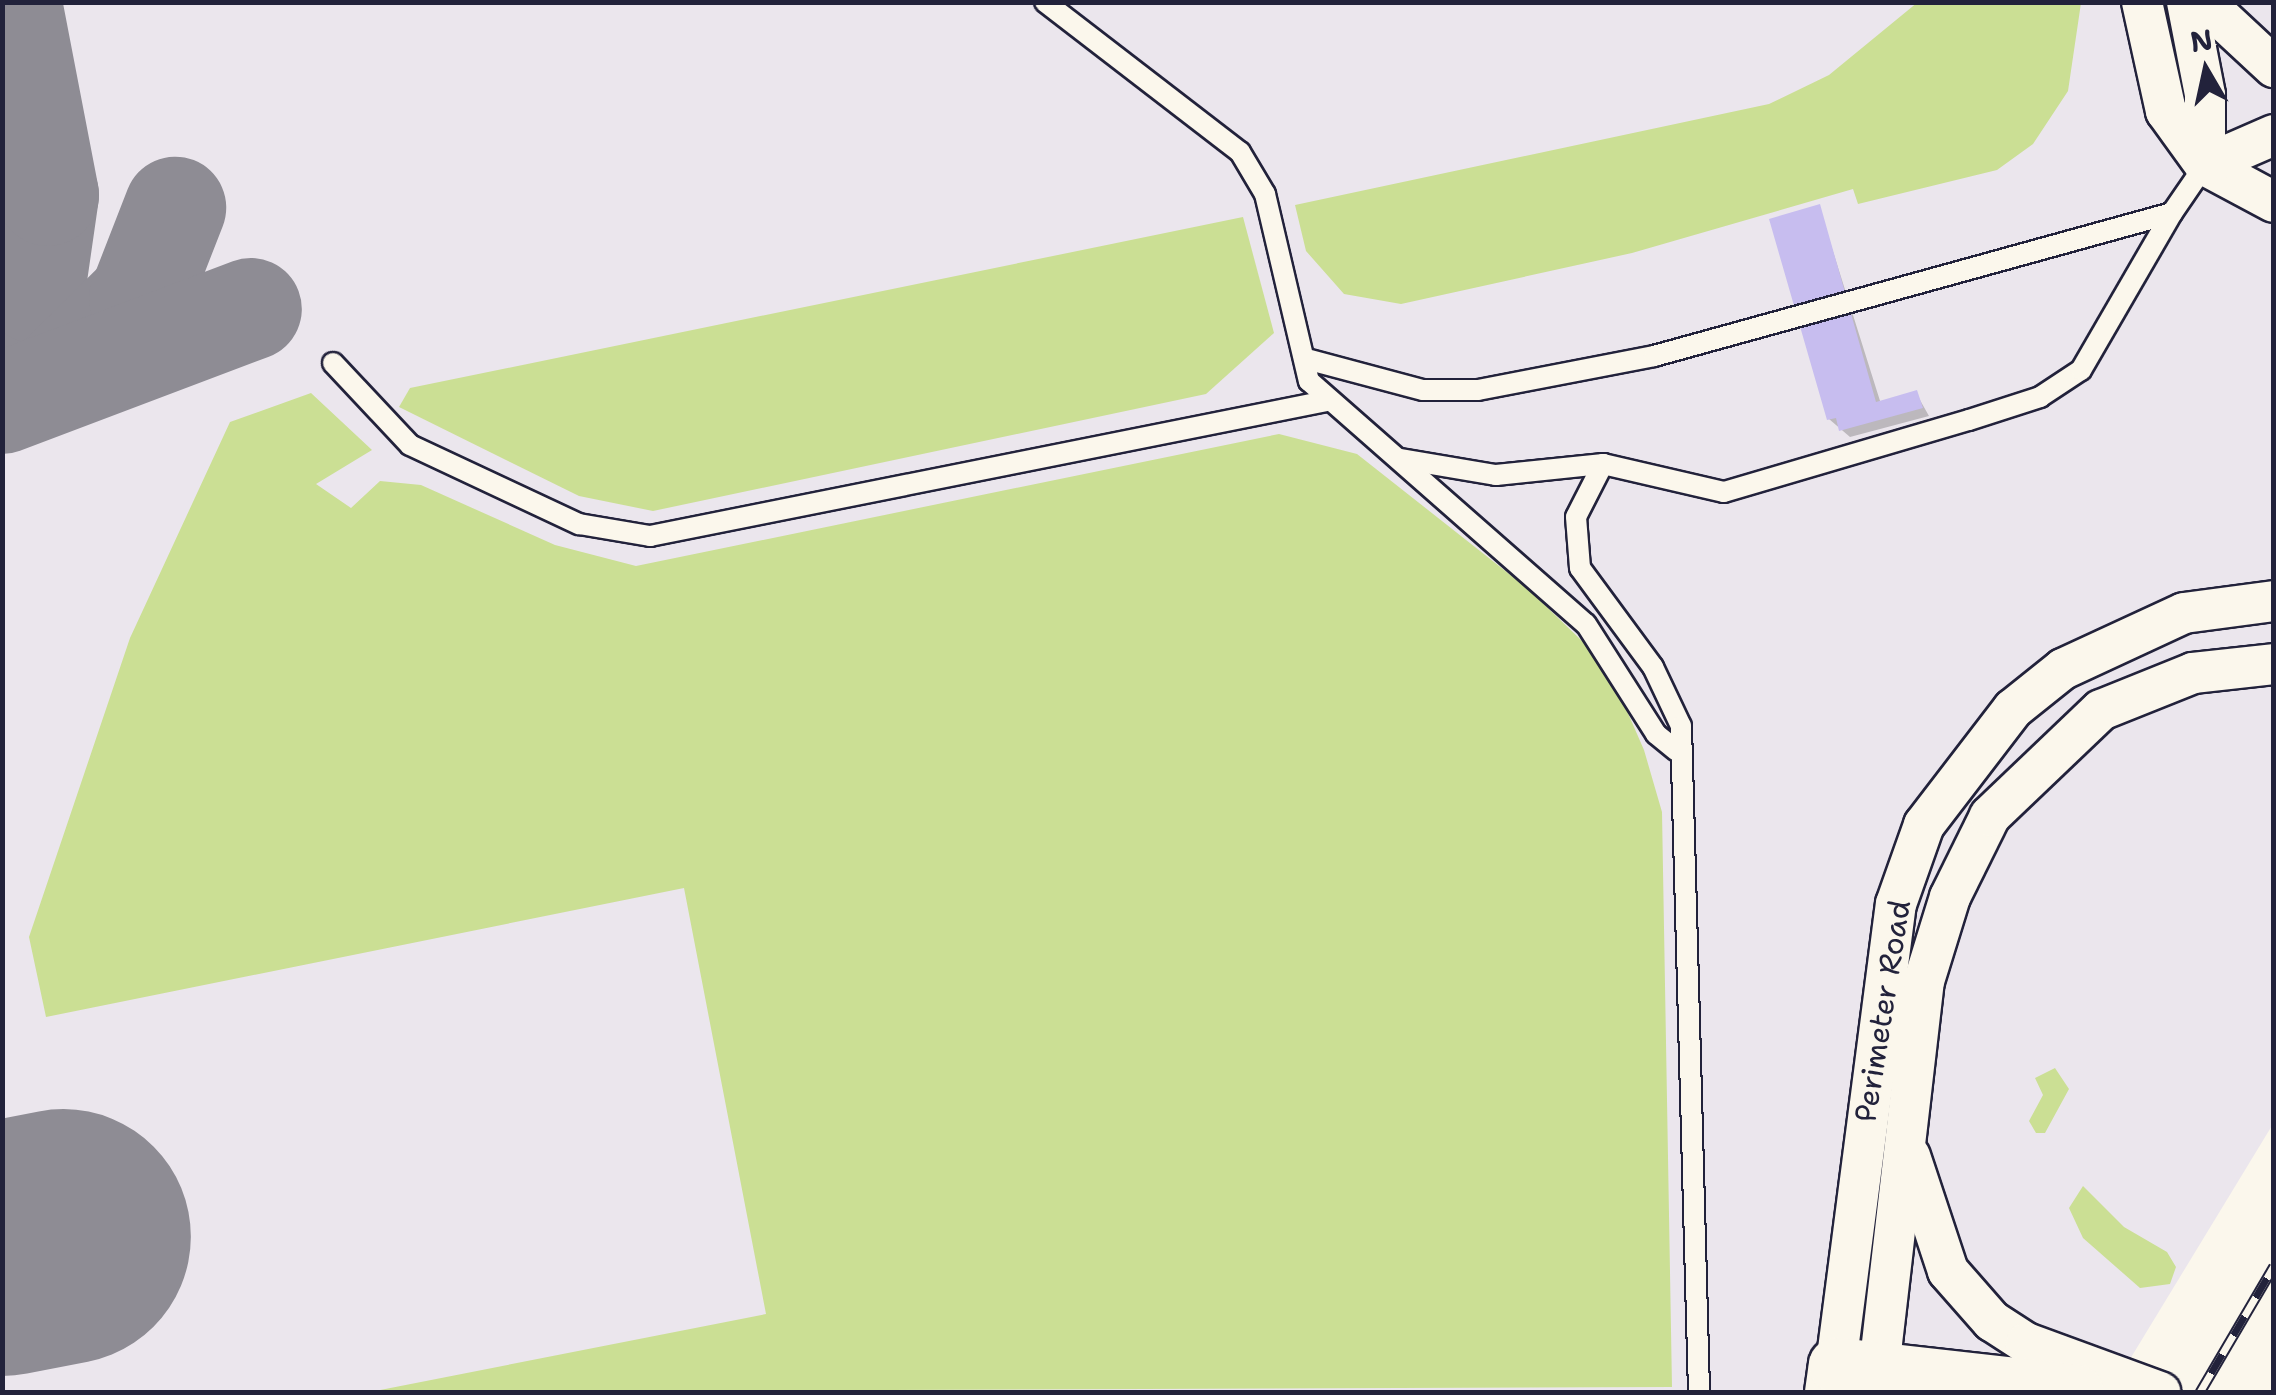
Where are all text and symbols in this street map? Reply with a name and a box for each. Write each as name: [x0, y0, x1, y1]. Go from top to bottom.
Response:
north arrow: [2156, 20, 2256, 120]
text: N: [2187, 20, 2215, 61]
street label: Perimeter Road: [1848, 897, 1918, 1125]

